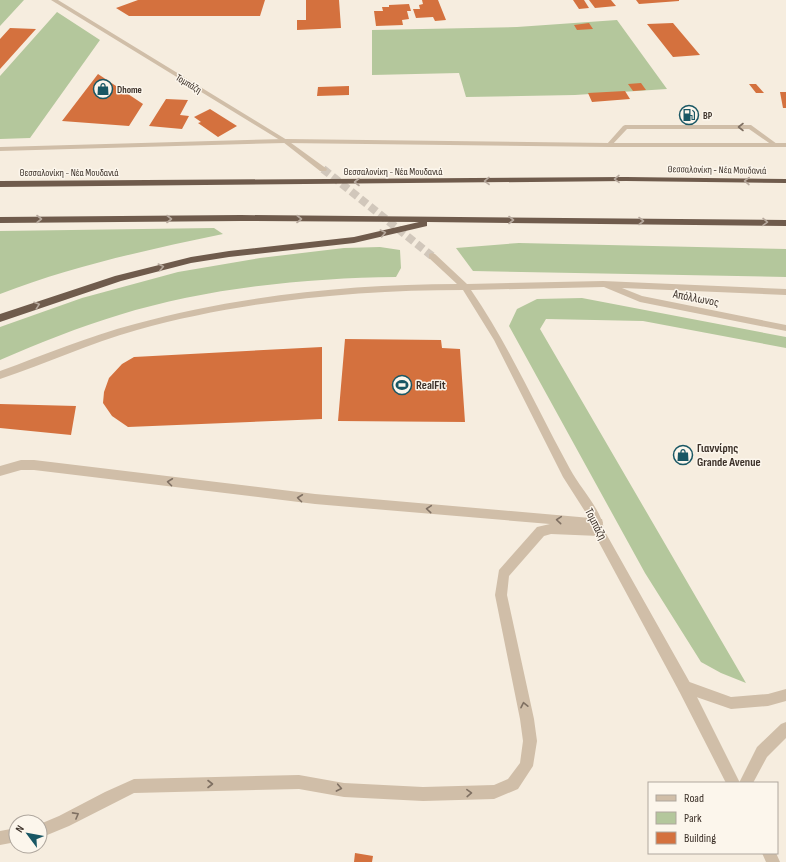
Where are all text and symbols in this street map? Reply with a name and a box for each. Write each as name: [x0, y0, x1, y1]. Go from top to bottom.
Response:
street label: Τομπάζη: [173, 71, 204, 96]
shop icon: Dhome: [92, 78, 114, 100]
place label: Dhome: [117, 84, 142, 96]
fuel station icon: BP: [678, 104, 700, 126]
place label: BP: [703, 110, 713, 122]
one-way arrow: [738, 123, 744, 131]
street label: Θεσσαλονίκη - Νέα Μουδανιά: [667, 163, 767, 177]
street label: Θεσσαλονίκη - Νέα Μουδανιά: [344, 166, 443, 178]
street label: Θεσσαλονίκη - Νέα Μουδανιά: [20, 167, 119, 179]
one-way arrow: [614, 175, 620, 183]
one-way arrow: [484, 177, 490, 185]
one-way arrow: [744, 177, 750, 185]
one-way arrow: [354, 178, 360, 186]
one-way arrow: [36, 215, 42, 224]
one-way arrow: [166, 215, 172, 223]
one-way arrow: [296, 215, 302, 223]
one-way arrow: [508, 216, 514, 224]
one-way arrow: [638, 217, 644, 225]
one-way arrow: [762, 218, 768, 226]
one-way arrow: [380, 230, 386, 238]
one-way arrow: [158, 264, 164, 272]
street label: Απόλλωνος: [671, 287, 720, 310]
one-way arrow: [33, 302, 40, 310]
sports icon: RealFit: [391, 374, 413, 396]
place label: RealFit: [416, 378, 446, 393]
place label: Γιαννίρης Grande Avenue: [697, 441, 761, 470]
shop icon: Γιαννίρης Grande Avenue: [672, 444, 694, 466]
one-way arrow: [167, 478, 174, 487]
one-way arrow: [297, 493, 303, 502]
one-way arrow: [426, 505, 432, 514]
street label: Τομπάζη: [581, 506, 610, 543]
one-way arrow: [556, 515, 562, 524]
one-way arrow: [520, 701, 528, 708]
one-way arrow: [207, 780, 213, 788]
legend: [648, 782, 778, 854]
one-way arrow: [336, 784, 342, 792]
one-way arrow: [466, 789, 472, 797]
text: Road: [684, 791, 704, 806]
text: Park: [684, 811, 702, 826]
one-way arrow: [71, 813, 79, 820]
north arrow: [8, 814, 48, 854]
text: N: [13, 823, 27, 835]
text: Building: [684, 831, 716, 846]

